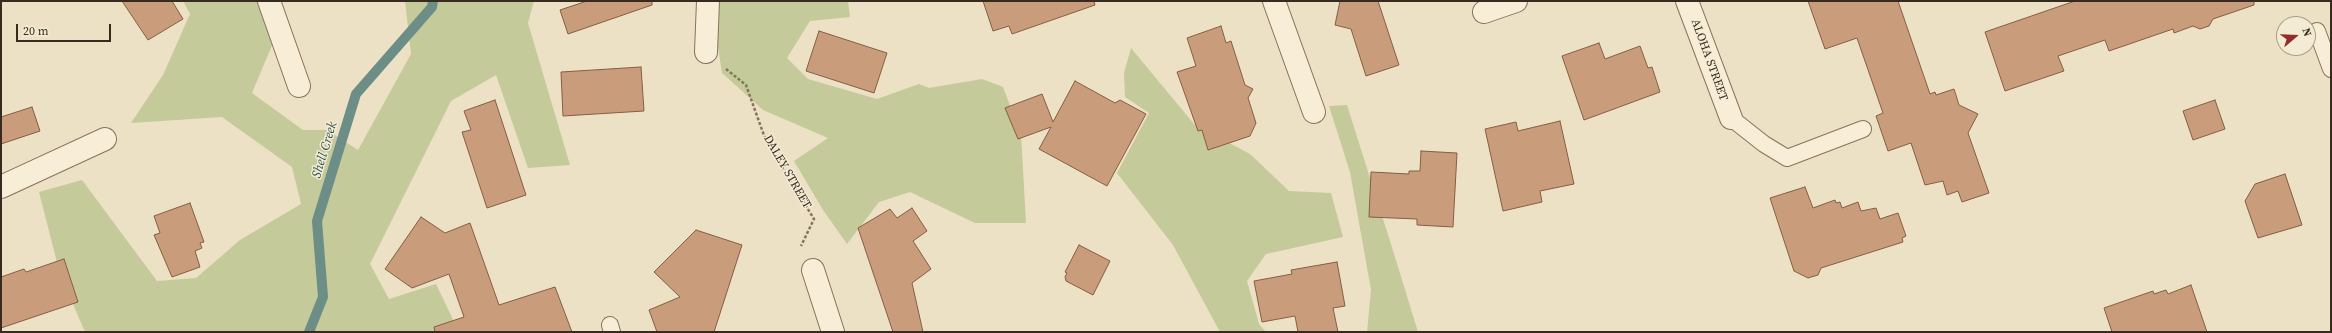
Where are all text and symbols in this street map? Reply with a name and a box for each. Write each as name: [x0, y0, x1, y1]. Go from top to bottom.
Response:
scale bar: [18, 16, 113, 42]
north arrow: [2276, 16, 2316, 56]
street label: ALOHA STREET: [1688, 17, 1730, 103]
text: 20 m: [23, 23, 49, 39]
text: N: [2298, 26, 2315, 38]
water label: Shell Creek: [309, 120, 341, 180]
street label: DALEY STREET: [760, 133, 814, 211]

